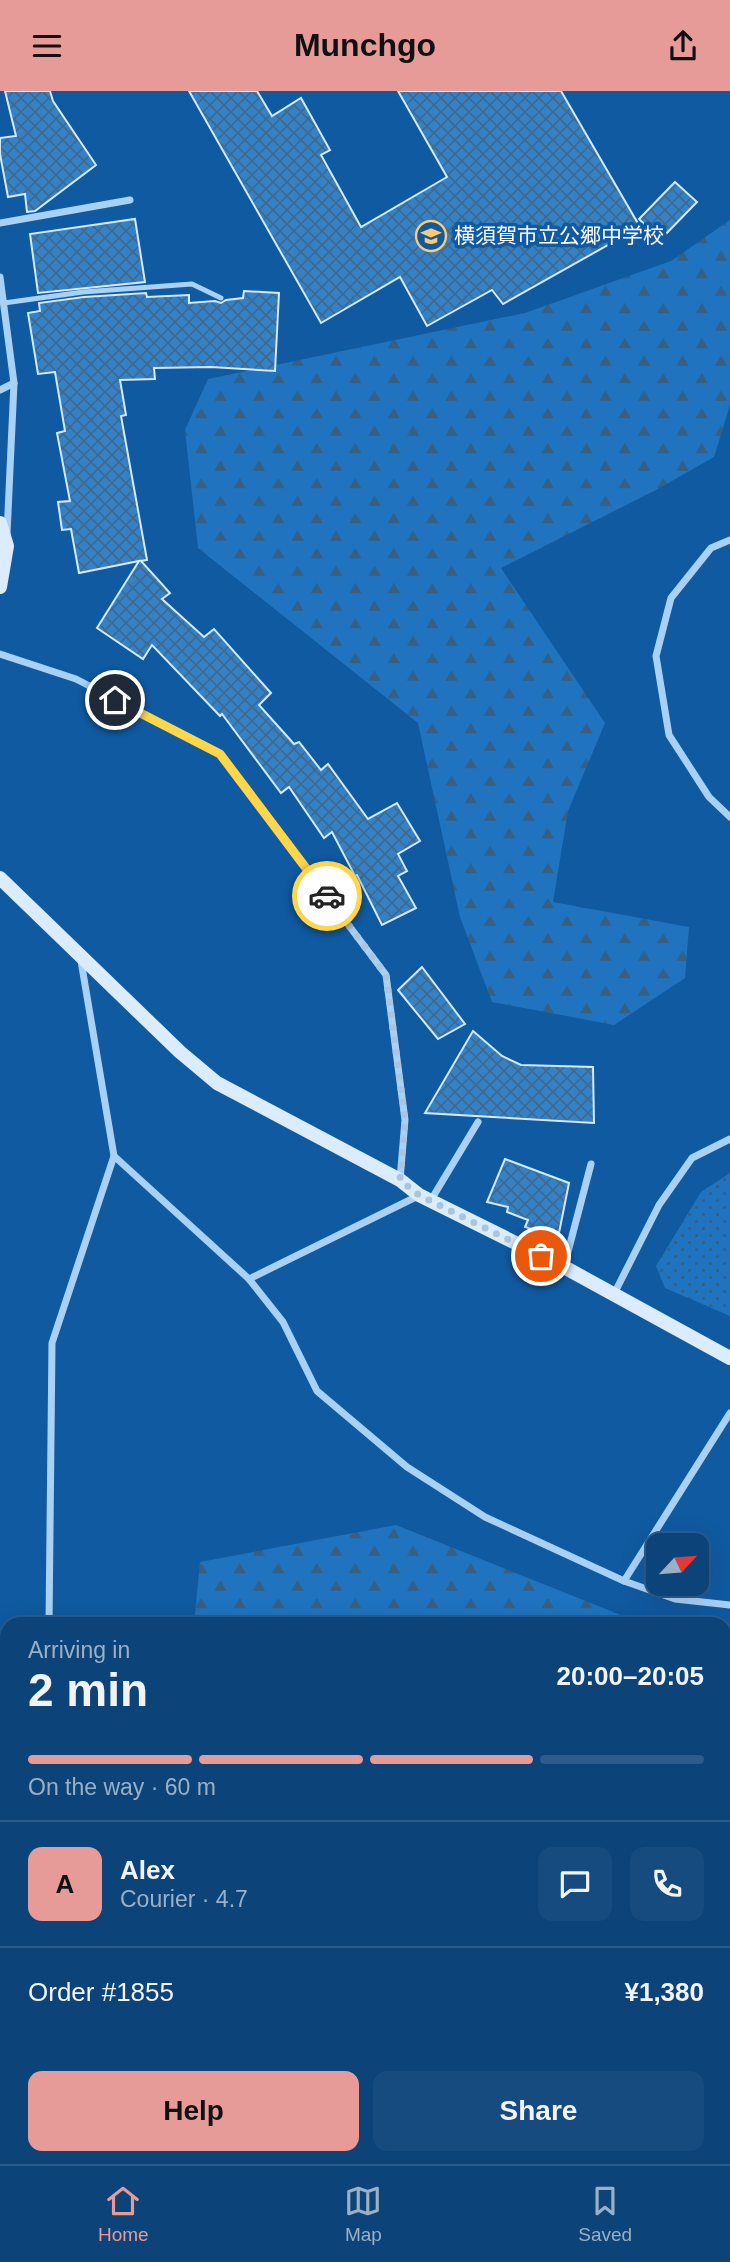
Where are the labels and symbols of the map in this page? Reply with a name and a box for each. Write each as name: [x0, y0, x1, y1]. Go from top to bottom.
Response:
school or university icon: 横須賀市立公郷中学校: [414, 219, 448, 253]
place label: 横須賀市立公郷中学校: [454, 224, 664, 247]
pin: [85, 670, 145, 730]
courier: [292, 861, 362, 931]
pin: [511, 1226, 571, 1286]
north arrow: [646, 1533, 709, 1596]

